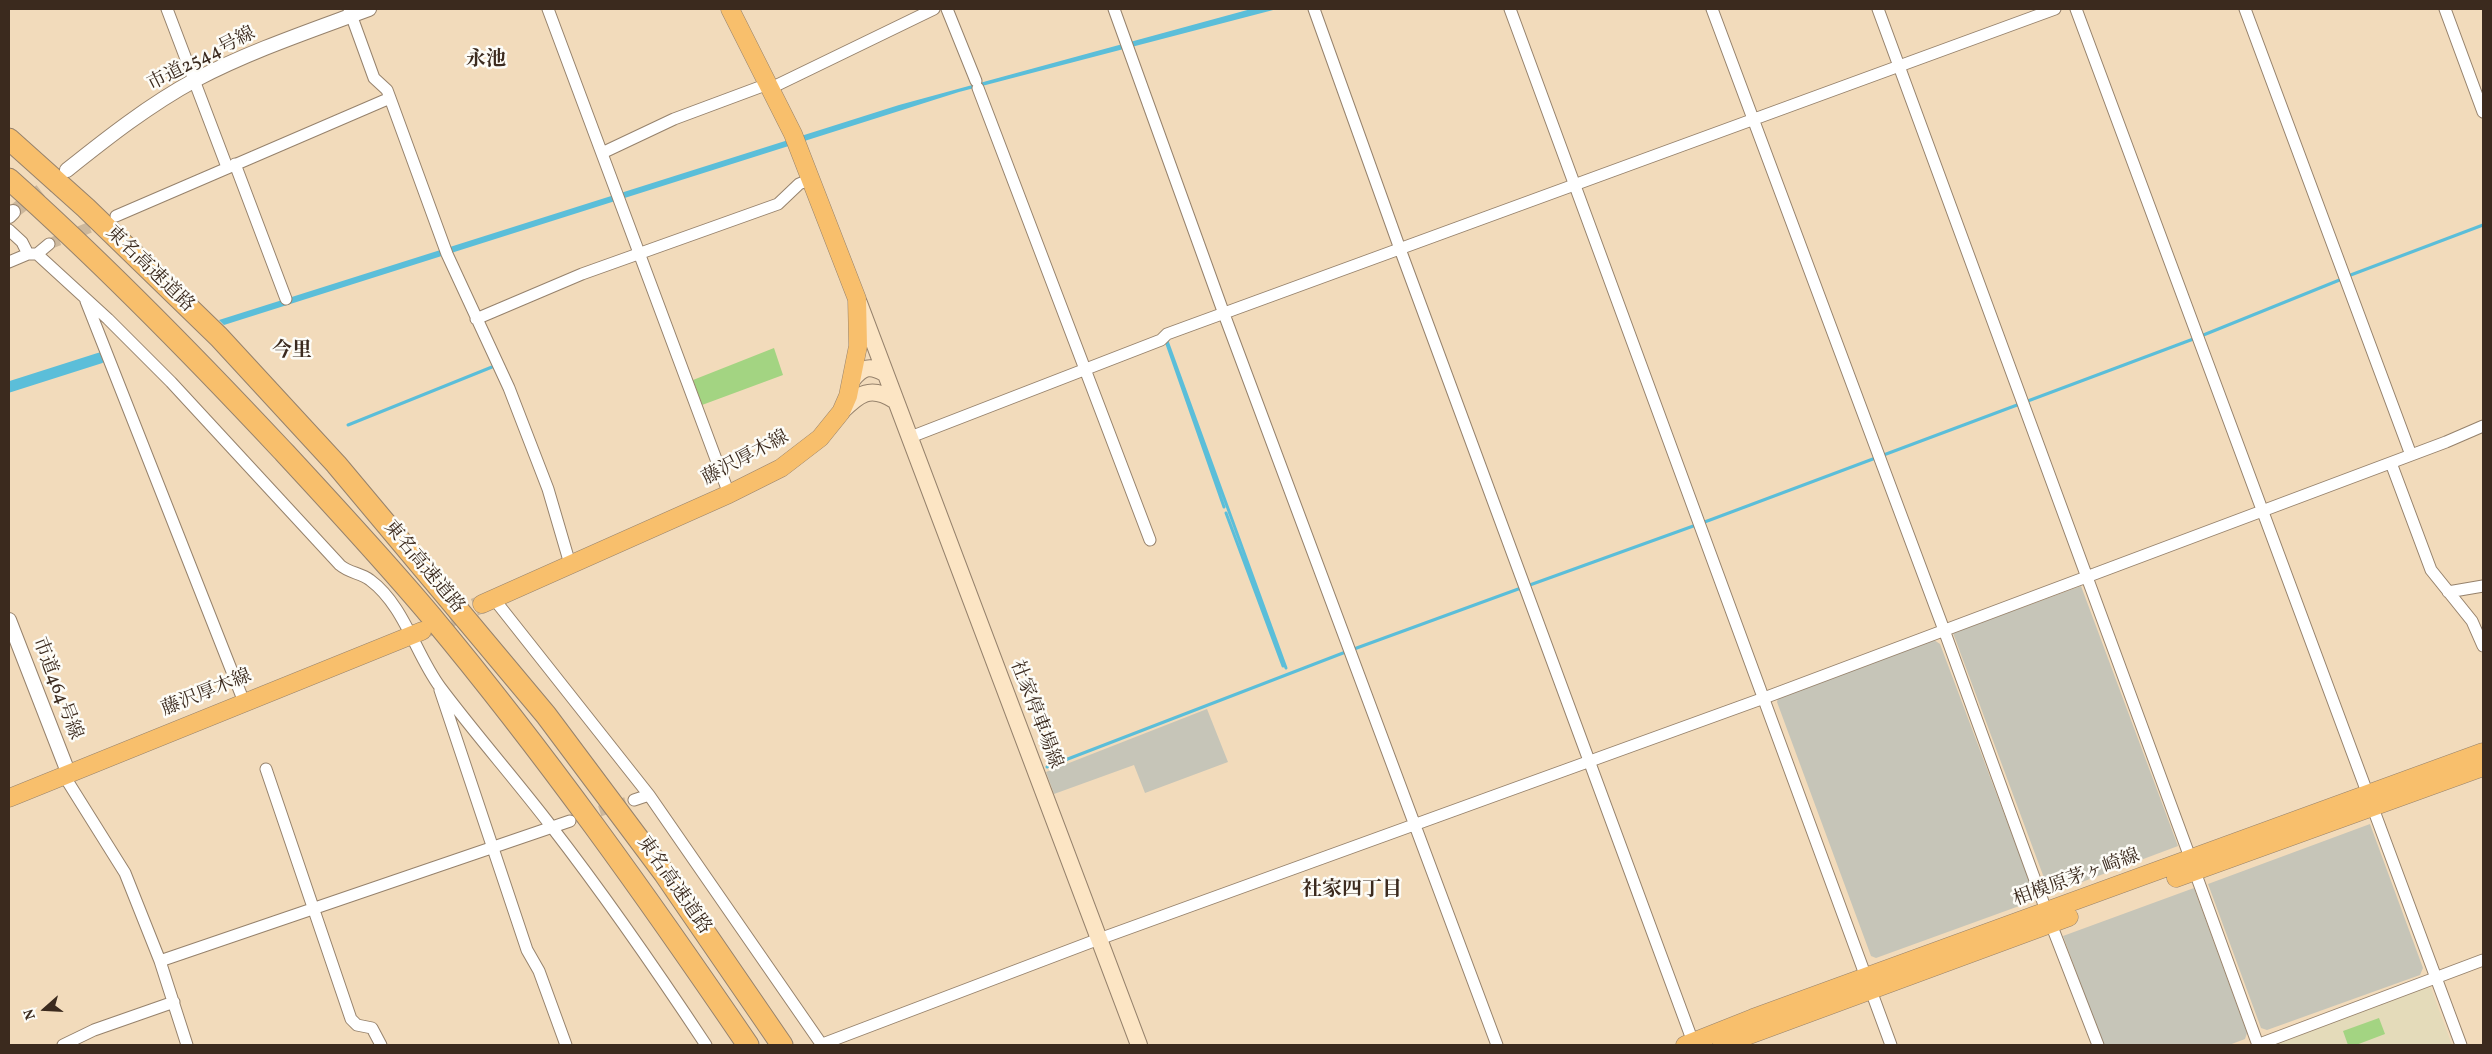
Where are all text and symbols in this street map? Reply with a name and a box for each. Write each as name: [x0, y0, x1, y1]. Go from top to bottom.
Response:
street label: 市道2544号線: [144, 23, 260, 97]
district label: 永池: [466, 49, 506, 73]
street label: 東名高速道路: [100, 222, 198, 318]
district label: 今里: [272, 340, 312, 364]
street label: 藤沢厚木線: [699, 427, 793, 491]
street label: 東名高速道路: [378, 517, 468, 619]
street label: 市道464号線: [26, 635, 86, 743]
street label: 社家停車場線: [1004, 658, 1066, 772]
street label: 藤沢厚木線: [159, 666, 255, 722]
street label: 東名高速道路: [631, 833, 715, 939]
street label: 相模原茅ヶ崎線: [2011, 846, 2143, 912]
district label: 社家四丁目: [1302, 879, 1402, 903]
north arrow: [20, 984, 70, 1034]
text: N: [20, 1006, 41, 1022]

